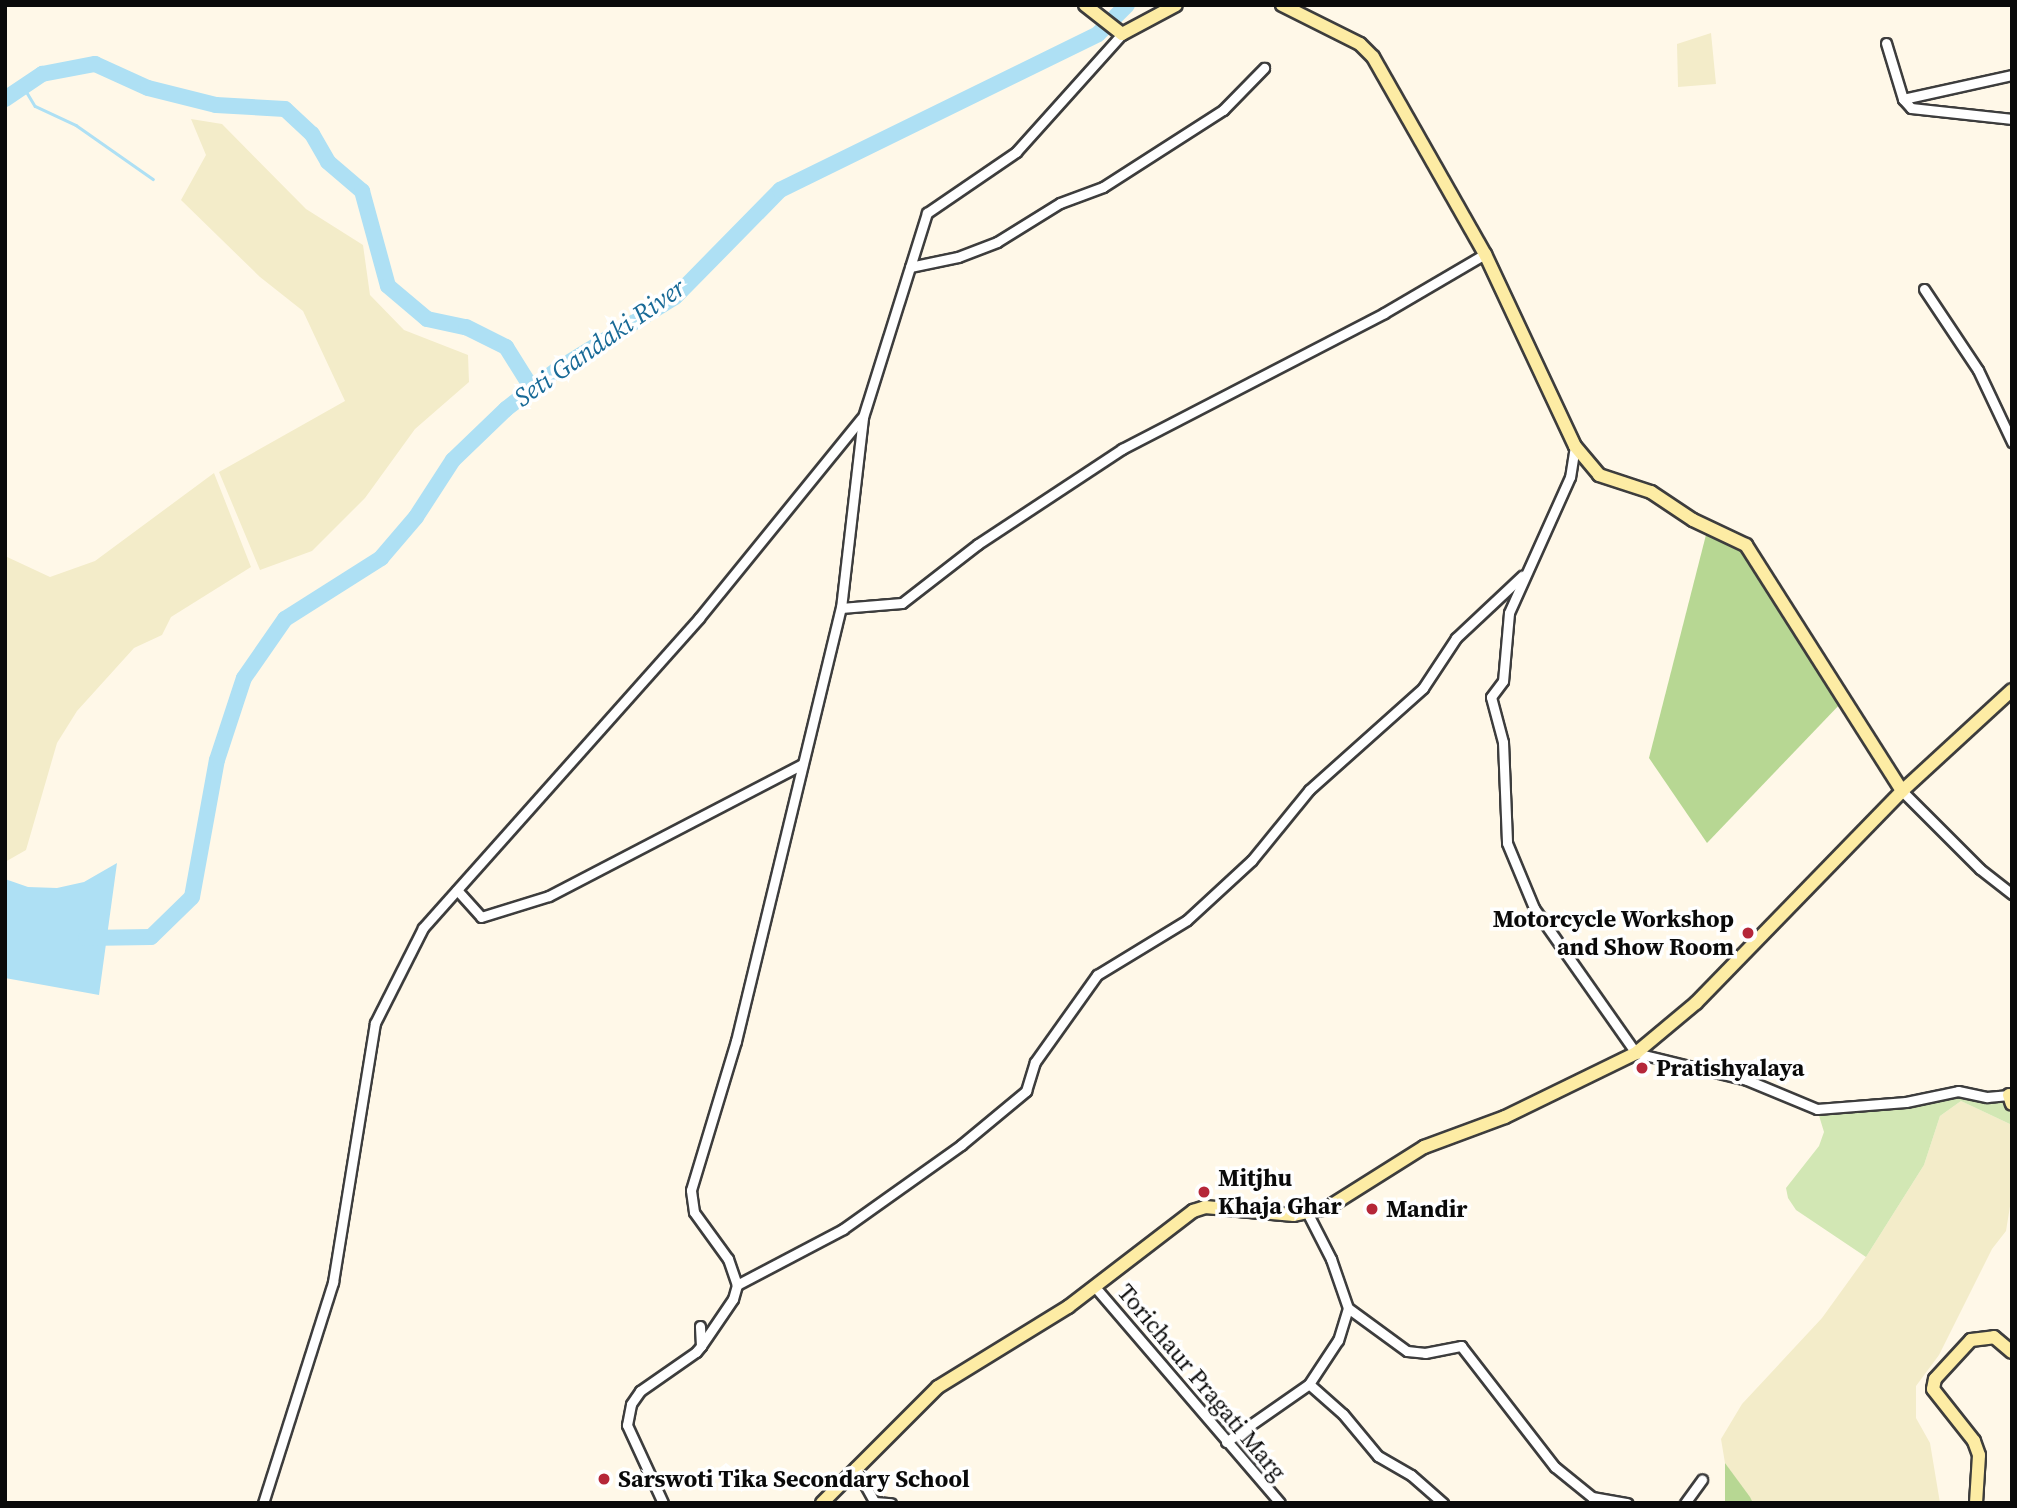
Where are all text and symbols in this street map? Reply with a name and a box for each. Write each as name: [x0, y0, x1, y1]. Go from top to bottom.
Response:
water label: Seti Gandaki River: [508, 272, 692, 414]
place label: Motorcycle Workshop and Show Room: [1492, 905, 1734, 961]
marker: Motorcycle Workshop and Show Room: [1740, 925, 1756, 941]
place label: Pratishyalaya: [1656, 1054, 1804, 1082]
marker: Pratishyalaya: [1634, 1060, 1650, 1076]
place label: Mitjhu Khaja Ghar: [1218, 1164, 1342, 1220]
marker: Mitjhu Khaja Ghar: [1196, 1184, 1212, 1200]
place label: Mandir: [1386, 1195, 1468, 1223]
marker: Mandir: [1364, 1201, 1380, 1217]
street label: Torichaur Pragati Marg: [1112, 1278, 1292, 1486]
place label: Sarswoti Tika Secondary School: [618, 1465, 970, 1493]
marker: Sarswoti Tika Secondary School: [596, 1471, 612, 1487]

